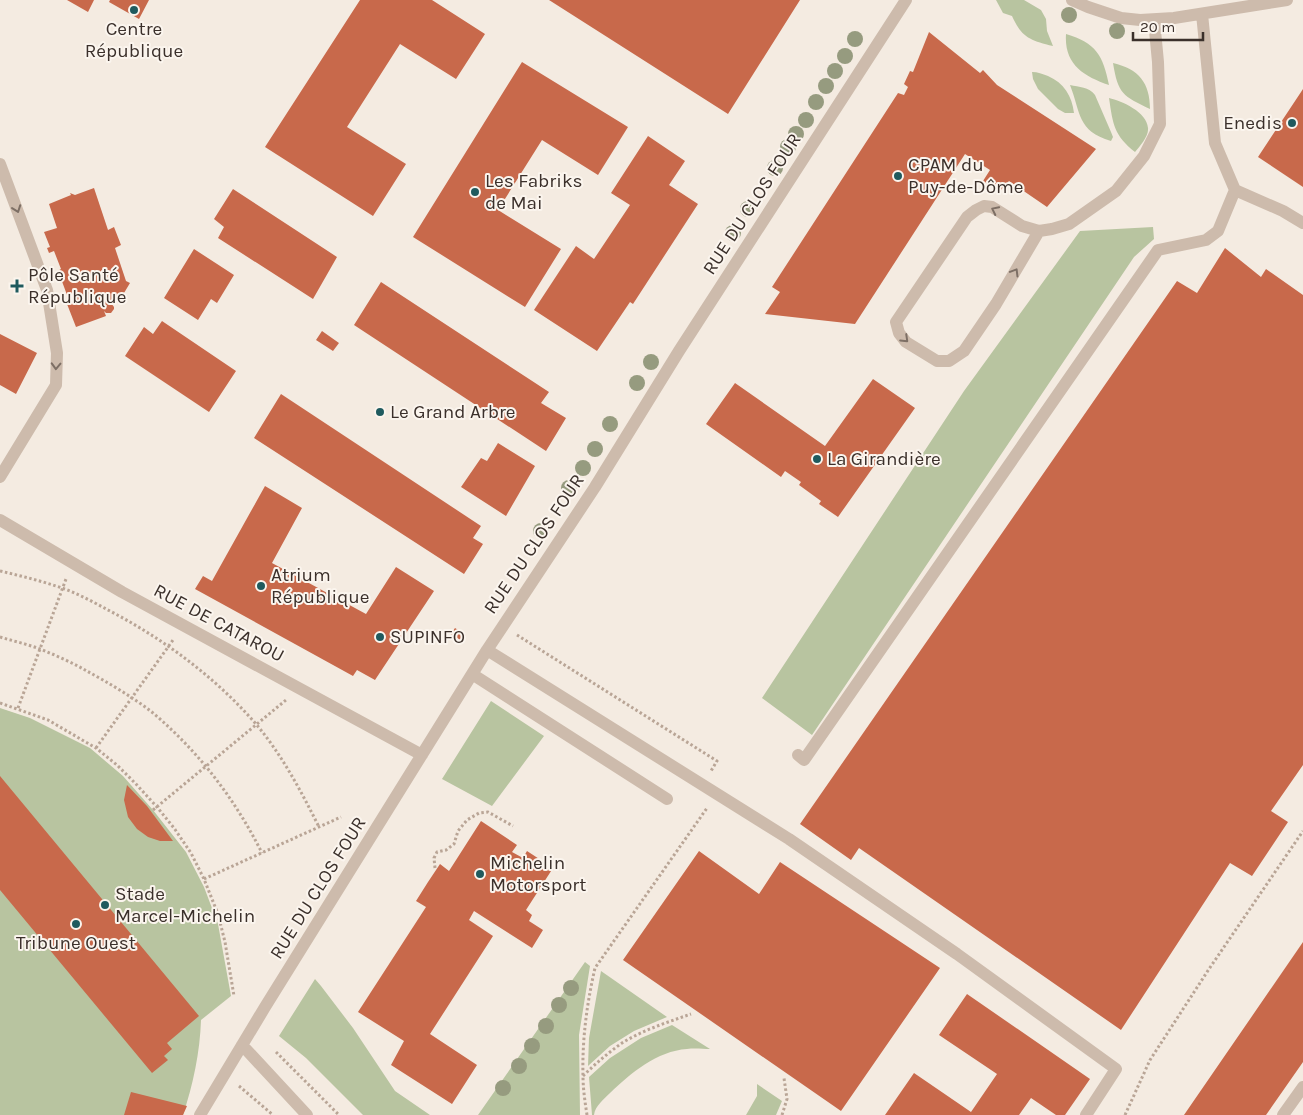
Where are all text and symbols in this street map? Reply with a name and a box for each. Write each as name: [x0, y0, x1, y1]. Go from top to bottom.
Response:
marker: Centre République: [128, 4, 140, 16]
scale bar: [1133, 10, 1203, 42]
place label: Centre République: [85, 18, 183, 62]
text: 20 m: [1140, 18, 1175, 36]
place label: Enedis: [1223, 112, 1282, 134]
marker: Enedis: [1286, 117, 1298, 129]
street label: RUE DU CLOS FOUR: [698, 129, 806, 279]
place label: CPAM du Puy-de-Dôme: [908, 154, 1024, 198]
place label: Les Fabriks de Mai: [485, 170, 583, 214]
marker: CPAM du Puy-de-Dôme: [892, 170, 904, 182]
marker: Les Fabriks de Mai: [469, 186, 481, 198]
one-way arrow: [11, 205, 21, 213]
one-way arrow: [992, 207, 1001, 217]
place label: Pôle Santé République: [28, 264, 127, 308]
one-way arrow: [1009, 269, 1019, 278]
marker: Pôle Santé République: [10, 279, 24, 293]
one-way arrow: [900, 333, 909, 342]
one-way arrow: [51, 362, 62, 370]
place label: Le Grand Arbre: [390, 401, 516, 423]
marker: Le Grand Arbre: [374, 406, 386, 418]
place label: La Girandière: [827, 448, 941, 470]
marker: La Girandière: [811, 453, 823, 465]
street label: RUE DU CLOS FOUR: [479, 470, 589, 618]
place label: Atrium République: [271, 564, 370, 608]
street label: RUE DE CATAROU: [150, 579, 288, 667]
marker: Atrium République: [255, 580, 267, 592]
place label: SUPINFO: [390, 626, 465, 648]
marker: SUPINFO: [374, 631, 386, 643]
street label: RUE DU CLOS FOUR: [265, 813, 371, 963]
place label: Michelin Motorsport: [490, 852, 586, 896]
marker: Michelin Motorsport: [474, 868, 486, 880]
place label: Stade Marcel-Michelin: [115, 883, 255, 927]
marker: Stade Marcel-Michelin: [99, 899, 111, 911]
marker: Tribune Ouest: [70, 918, 82, 930]
place label: Tribune Ouest: [16, 932, 136, 954]

